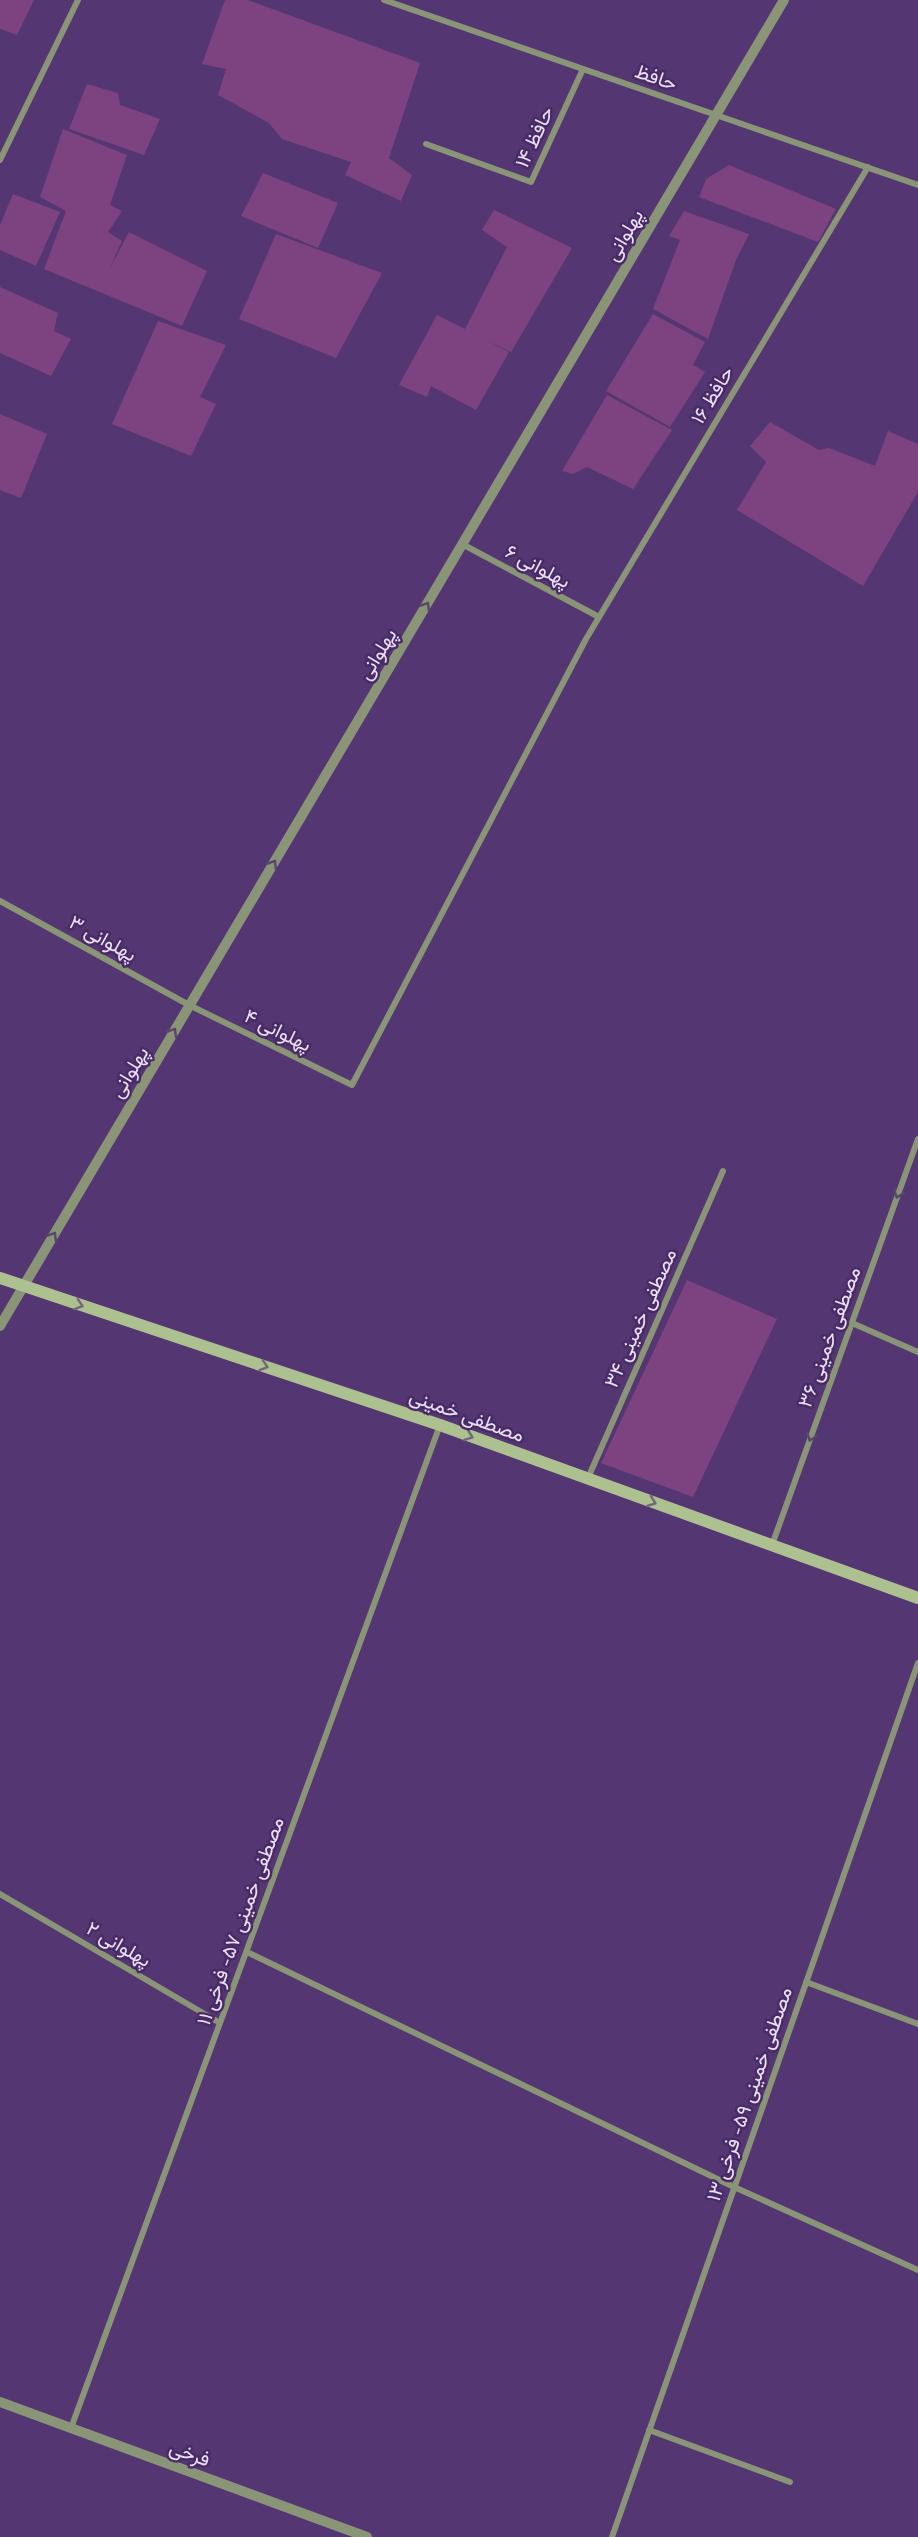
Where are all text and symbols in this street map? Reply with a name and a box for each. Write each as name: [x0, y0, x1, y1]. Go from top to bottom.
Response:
street label: حافظ: [632, 58, 681, 94]
street label: حافظ ۱۴: [509, 102, 558, 171]
street label: پهلوانی: [599, 204, 650, 266]
street label: حافظ ۱۶: [685, 361, 738, 428]
street label: پهلوانی ۶: [500, 538, 575, 595]
one-way arrow: [418, 602, 430, 612]
street label: پهلوانی: [351, 623, 403, 685]
one-way arrow: [266, 860, 277, 870]
street label: پهلوانی ۳: [64, 909, 141, 968]
street label: پهلوانی ۴: [240, 1003, 316, 1058]
one-way arrow: [166, 1028, 178, 1038]
street label: پهلوانی: [103, 1041, 155, 1103]
one-way arrow: [893, 1188, 906, 1199]
one-way arrow: [46, 1232, 57, 1242]
street label: مصطفی خمینی ۳۴: [598, 1244, 681, 1391]
street label: مصطفی خمینی ۳۶: [791, 1263, 866, 1411]
one-way arrow: [73, 1298, 84, 1310]
one-way arrow: [258, 1359, 269, 1372]
street label: مصطفی خمینی: [406, 1382, 528, 1447]
one-way arrow: [463, 1428, 473, 1441]
one-way arrow: [805, 1431, 818, 1442]
one-way arrow: [646, 1495, 657, 1508]
street label: مصطفی خمینی ۵۷- فرخی ۱۱: [190, 1813, 290, 2029]
street label: پهلوانی ۲: [81, 1915, 156, 1974]
street label: مصطفی خمینی ۵۹- فرخی ۱۳: [700, 1983, 798, 2205]
street label: فرخی: [166, 2434, 214, 2472]

